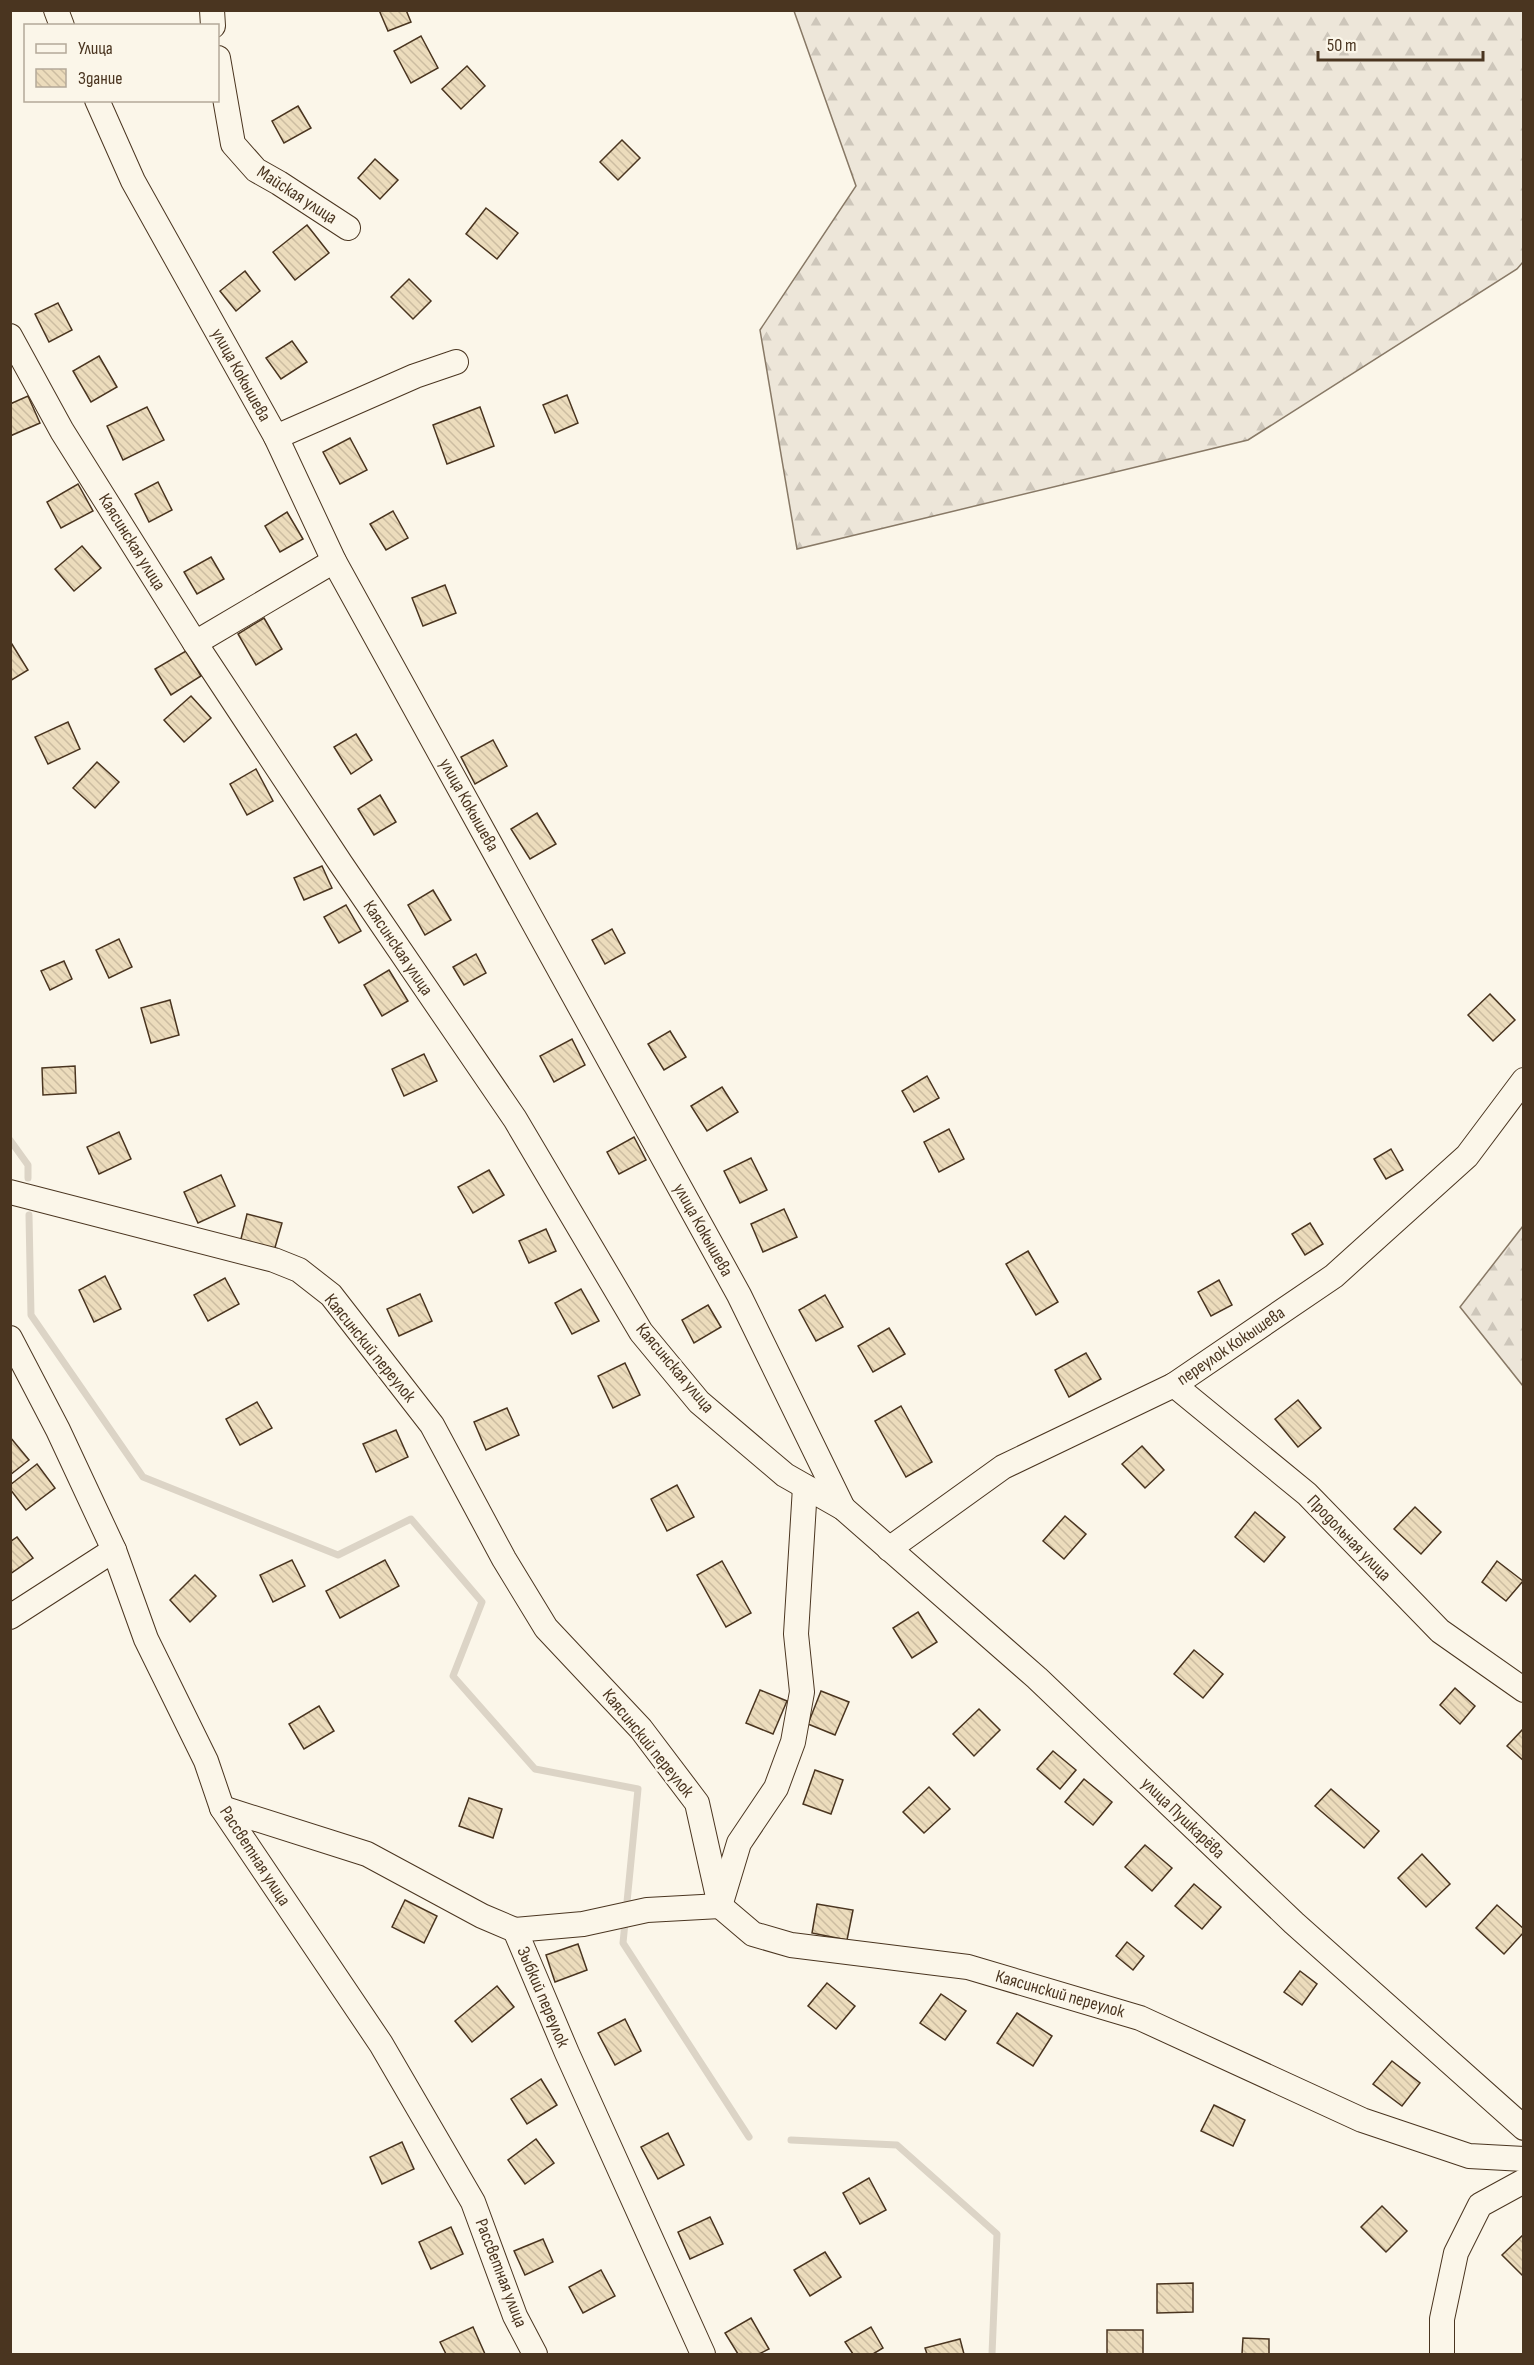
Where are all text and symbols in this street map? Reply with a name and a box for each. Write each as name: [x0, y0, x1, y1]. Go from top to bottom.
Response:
legend: [24, 24, 219, 102]
scale bar: [1318, 24, 1483, 62]
text: 50 m: [1327, 35, 1357, 56]
text: Улица: [78, 38, 113, 59]
text: Здание: [78, 68, 123, 89]
street label: Майская улица: [253, 161, 341, 229]
street label: улица Кокышева: [207, 325, 275, 425]
street label: Каясинская улица: [94, 490, 170, 594]
street label: улица Кокышева: [435, 755, 503, 855]
street label: Каясинская улица: [358, 896, 438, 1000]
street label: улица Кокышева: [669, 1180, 737, 1280]
street label: Каясинский переулок: [320, 1290, 420, 1407]
street label: переулок Кокышева: [1173, 1302, 1289, 1390]
street label: Каясинская улица: [632, 1319, 718, 1417]
street label: Продольная улица: [1303, 1491, 1395, 1586]
street label: Каясинский переулок: [598, 1685, 698, 1802]
street label: улица Пушкарёва: [1137, 1773, 1229, 1863]
street label: Рассветная улица: [215, 1802, 295, 1910]
street label: Зыбкий переулок: [512, 1943, 574, 2051]
street label: Каясинский переулок: [993, 1966, 1127, 2023]
street label: Рассветная улица: [471, 2216, 531, 2330]

